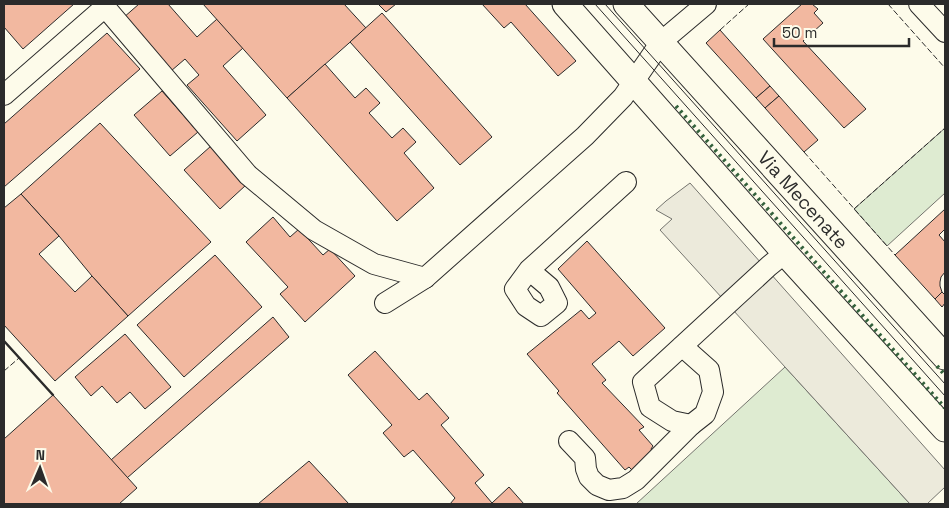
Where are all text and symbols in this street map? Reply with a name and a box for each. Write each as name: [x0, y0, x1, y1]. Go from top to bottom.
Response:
scale bar: [774, 15, 909, 47]
text: 50 m: [782, 23, 817, 42]
street label: Via Mecenate: [752, 146, 854, 254]
north arrow: [15, 443, 65, 493]
text: N: [35, 446, 45, 464]

